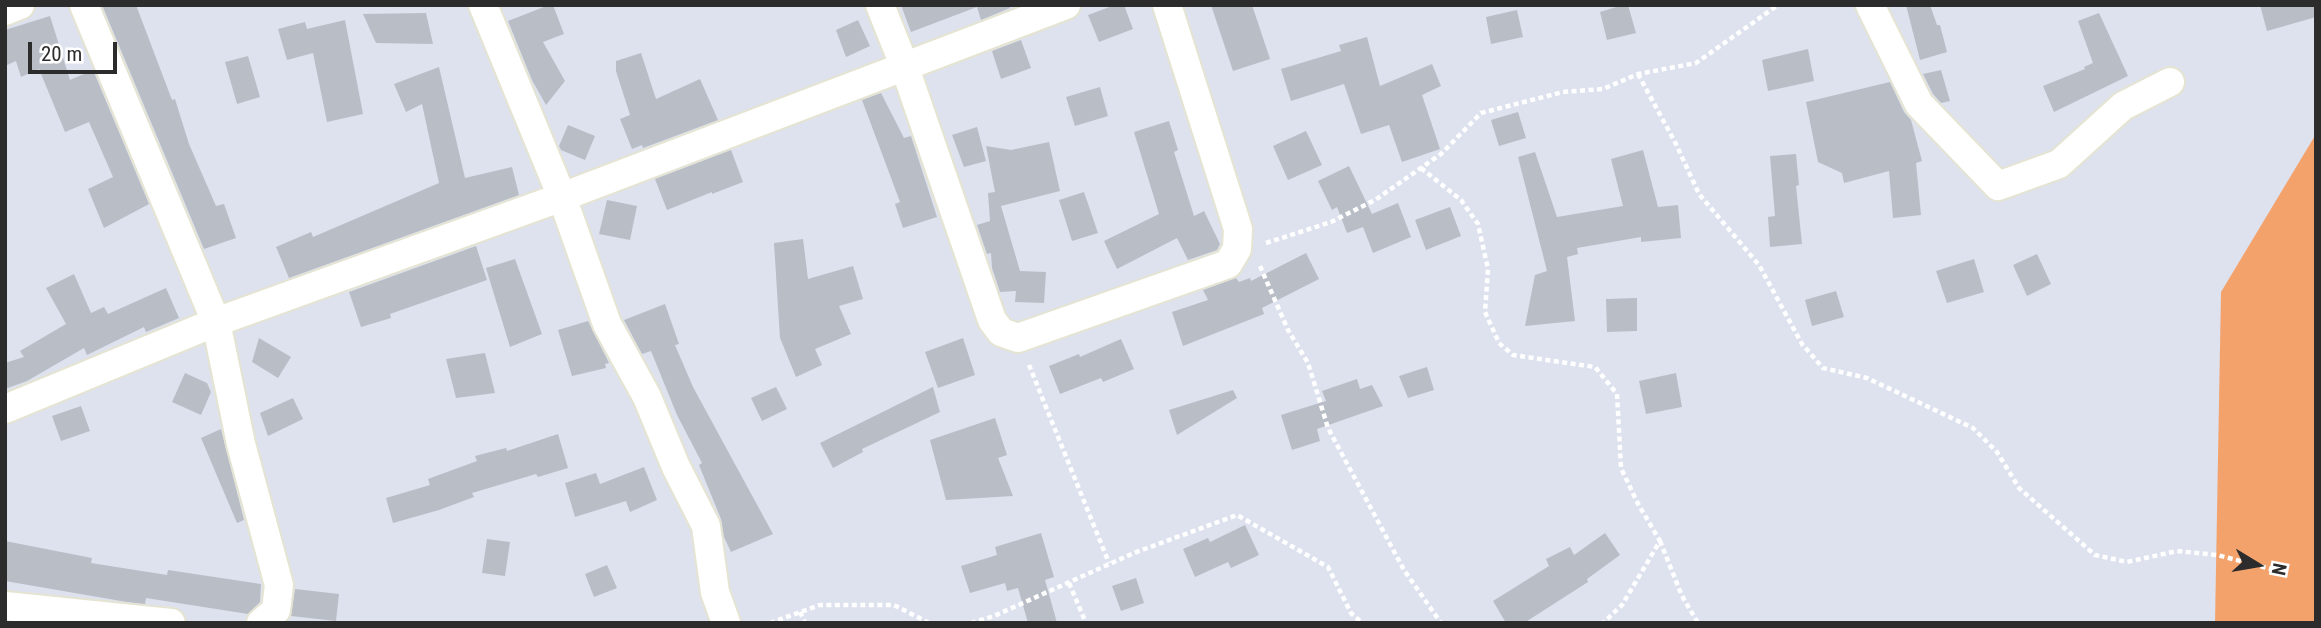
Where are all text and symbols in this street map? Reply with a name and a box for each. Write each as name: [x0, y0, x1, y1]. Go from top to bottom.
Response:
scale bar: [32, 28, 121, 72]
text: 20 m: [41, 42, 82, 66]
north arrow: [2223, 530, 2293, 600]
text: N: [2267, 561, 2292, 577]

